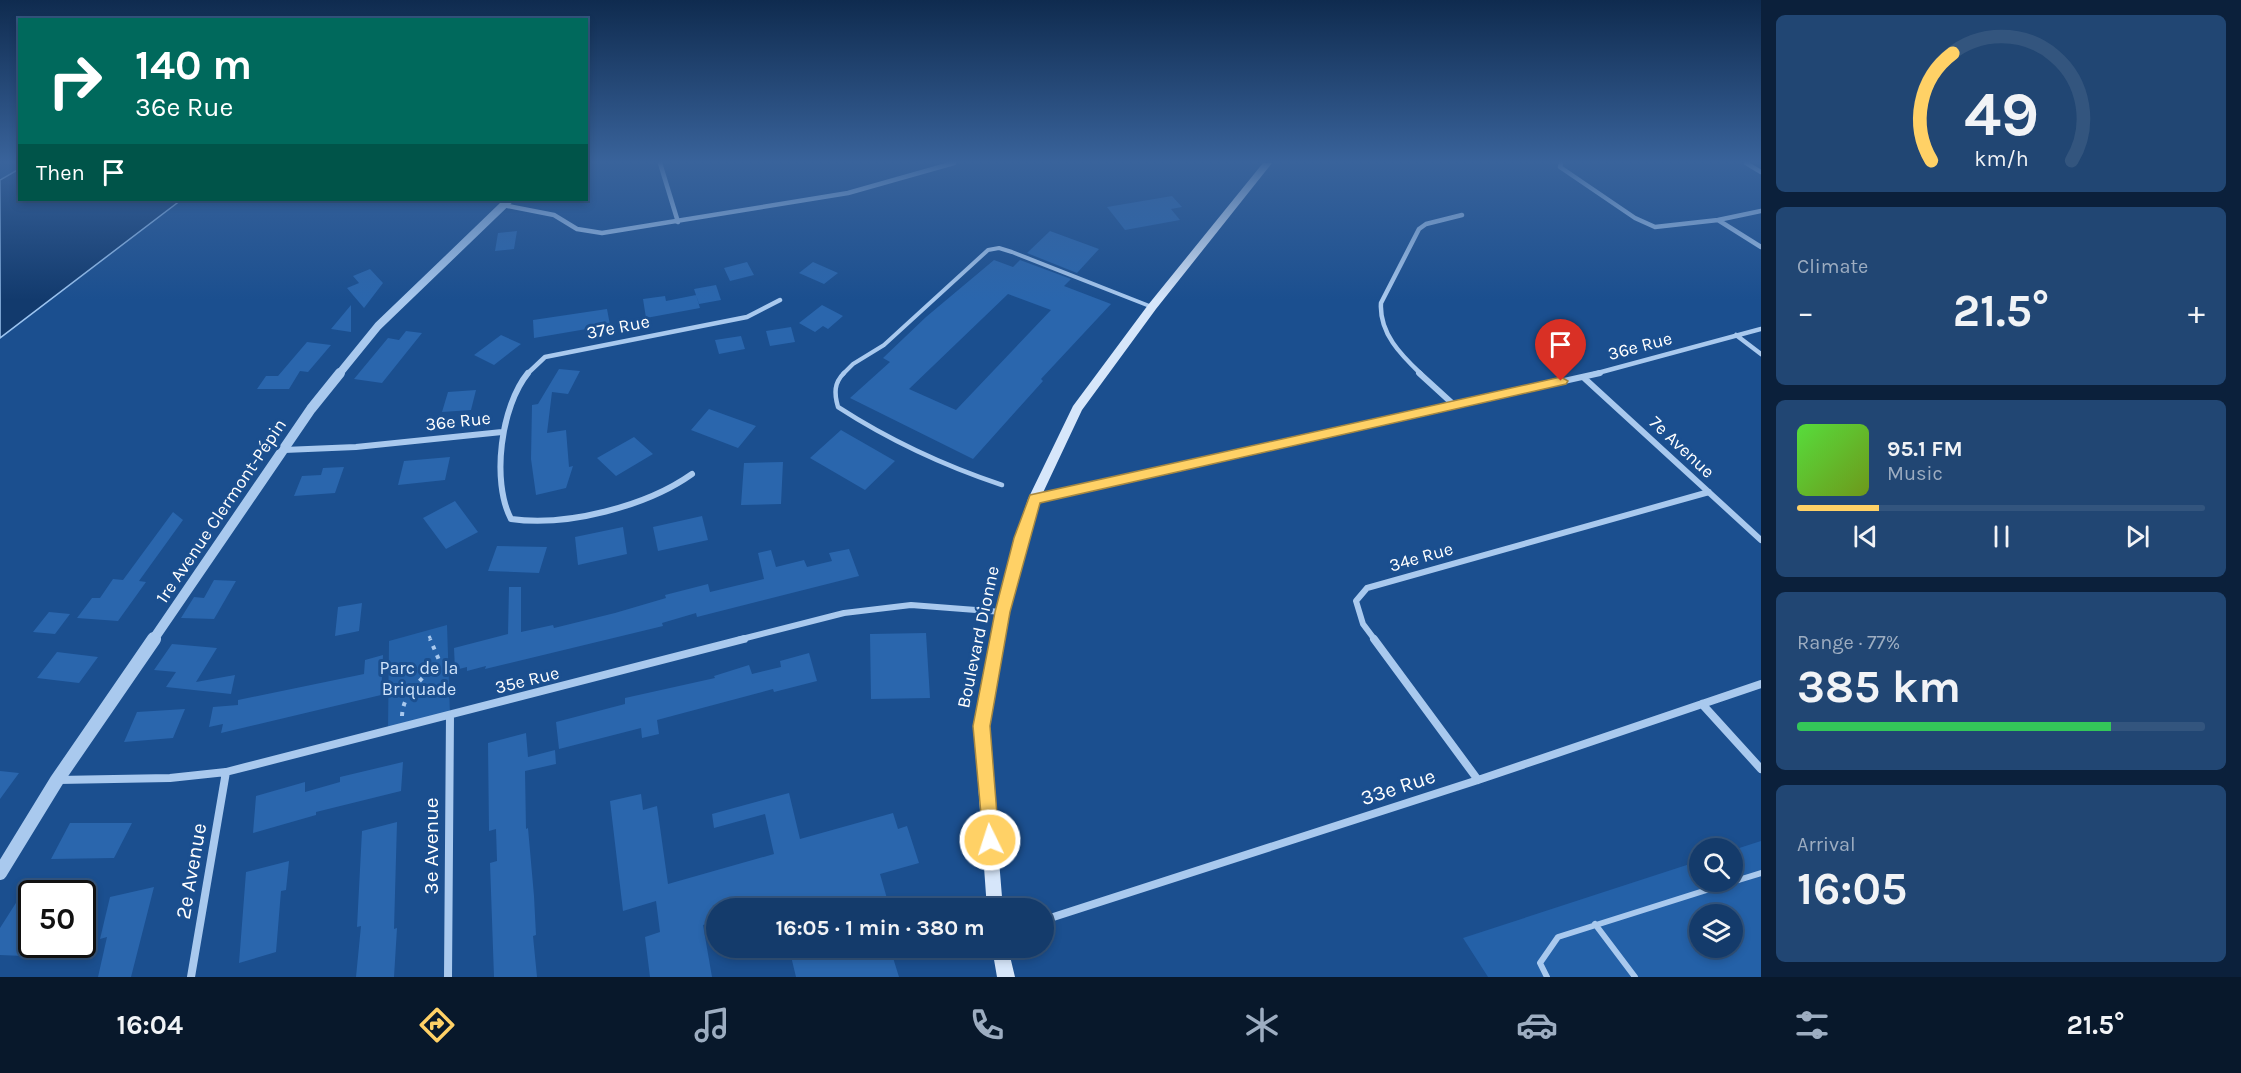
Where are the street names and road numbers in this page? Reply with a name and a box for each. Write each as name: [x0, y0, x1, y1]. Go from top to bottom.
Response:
street label: 37e Rue: [585, 310, 651, 344]
street label: 36e Rue: [1605, 327, 1675, 365]
street label: 36e Rue: [424, 407, 492, 435]
street label: 7e Avenue: [1645, 411, 1719, 483]
street label: 1re Avenue Clermont-Pépin: [151, 415, 291, 607]
street label: 34e Rue: [1387, 537, 1455, 577]
street label: Boulevard Dionne: [952, 564, 1004, 710]
street label: 35e Rue: [493, 661, 561, 699]
street label: 33e Rue: [1358, 764, 1438, 810]
street label: 3e Avenue: [419, 797, 443, 895]
street label: 2e Avenue: [171, 821, 211, 921]

